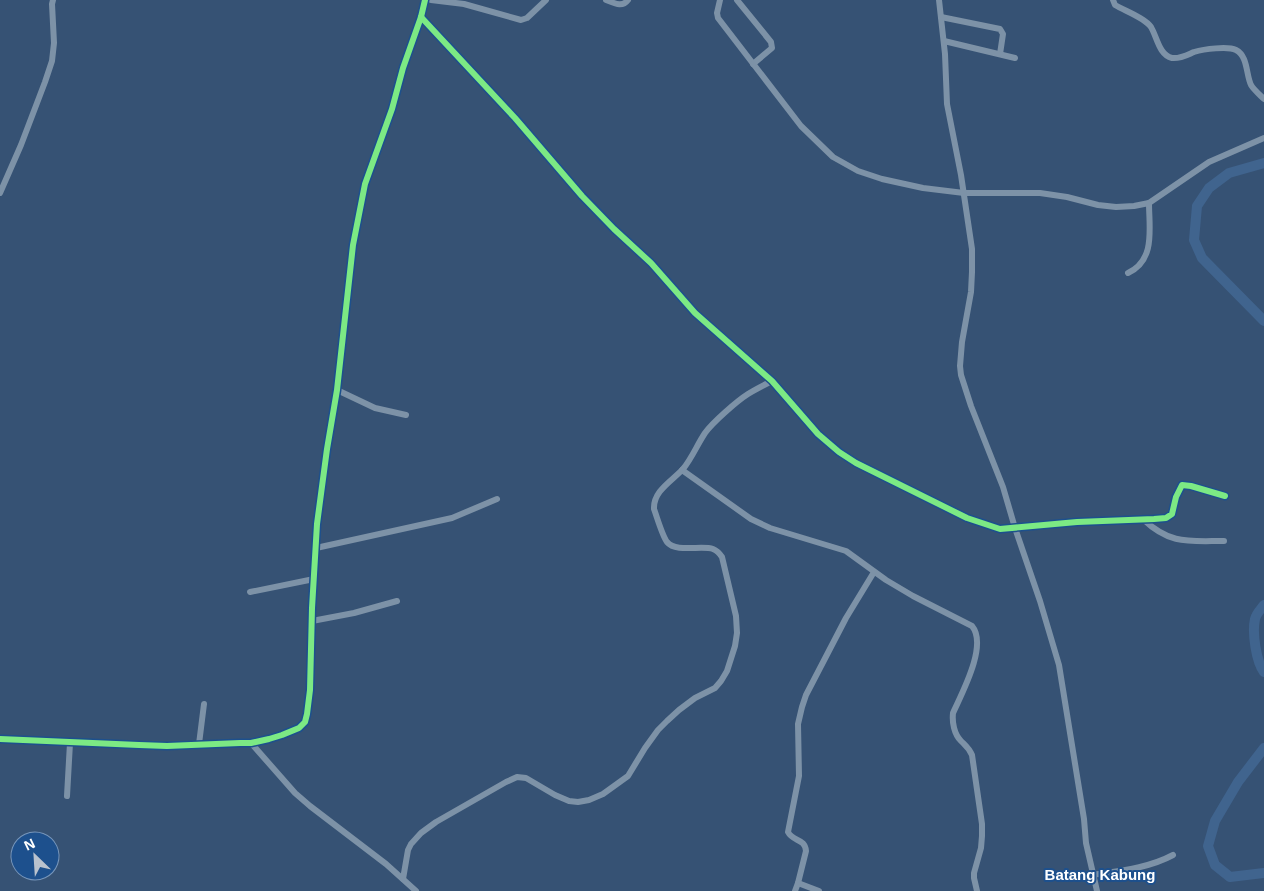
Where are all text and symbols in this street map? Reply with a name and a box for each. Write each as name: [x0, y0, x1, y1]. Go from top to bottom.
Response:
north arrow: [10, 831, 60, 881]
text: N: [22, 835, 37, 854]
district label: Batang Kabung: [1045, 866, 1155, 883]

